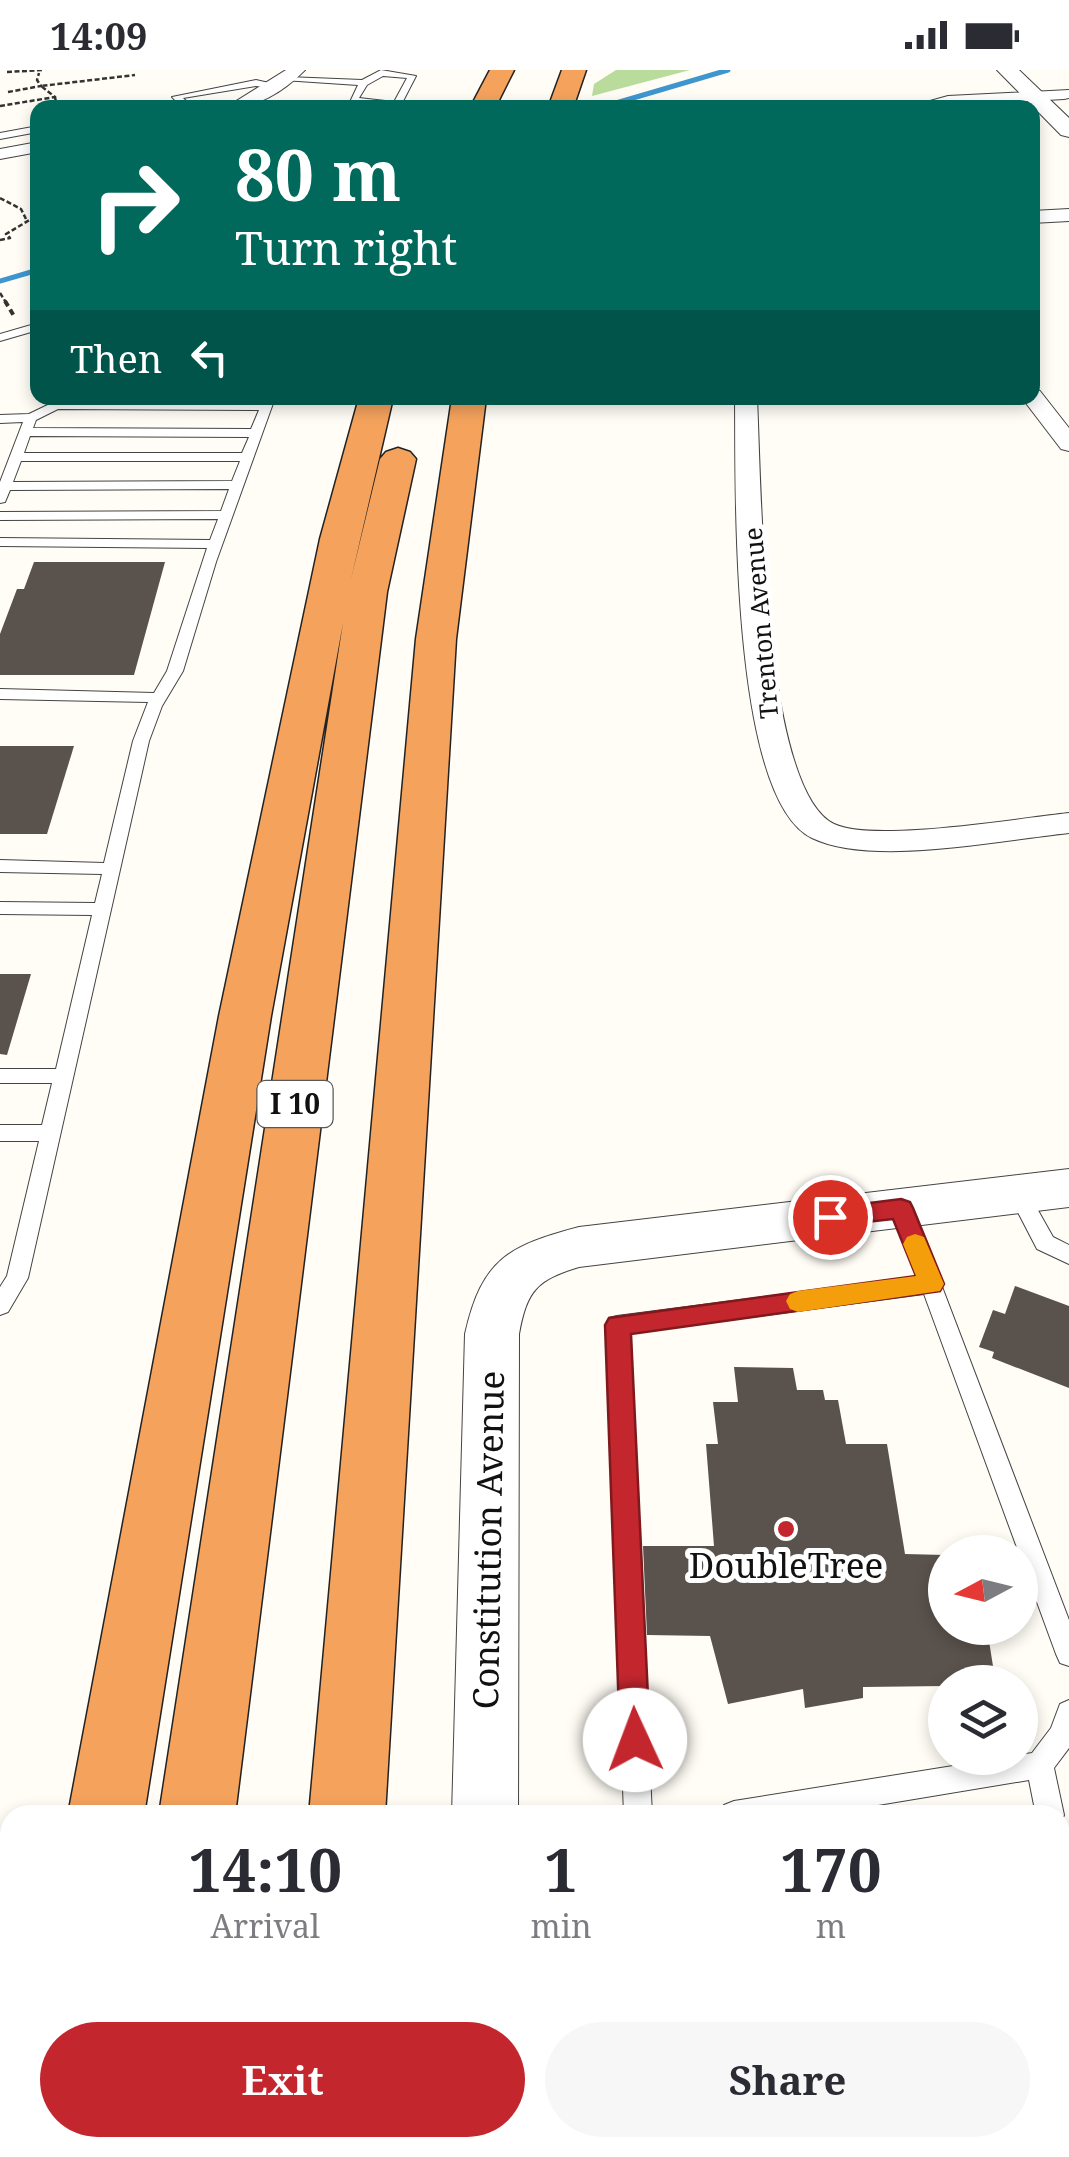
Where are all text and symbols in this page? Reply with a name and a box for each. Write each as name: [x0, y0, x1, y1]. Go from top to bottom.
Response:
text: 14:09: [50, 9, 147, 61]
text: 80 m: [235, 126, 401, 222]
icon: right: [70, 140, 200, 270]
text: Turn right: [235, 217, 457, 278]
icon: left: [182, 330, 237, 385]
text: Then: [70, 332, 162, 384]
street label: Trenton Avenue: [735, 526, 785, 720]
road number: I 10: [258, 1081, 332, 1127]
pin: [788, 1175, 873, 1260]
icon: arrive: [803, 1190, 858, 1245]
street label: Constitution Avenue: [461, 1370, 514, 1710]
marker: DoubleTree: [775, 1518, 797, 1540]
north arrow: [928, 1535, 1038, 1645]
map controls: [928, 1535, 1038, 1775]
place label: DoubleTree: [689, 1541, 883, 1588]
button: layers: [928, 1665, 1038, 1775]
position arrow: [583, 1688, 687, 1792]
text: 14:10: [188, 1828, 342, 1910]
text: 1: [544, 1828, 578, 1910]
text: 170: [780, 1828, 882, 1910]
text: Arrival: [211, 1904, 320, 1947]
text: min: [531, 1904, 592, 1947]
text: m: [816, 1904, 846, 1947]
button: Exit: [40, 2022, 525, 2137]
button: Share: [545, 2022, 1030, 2137]

